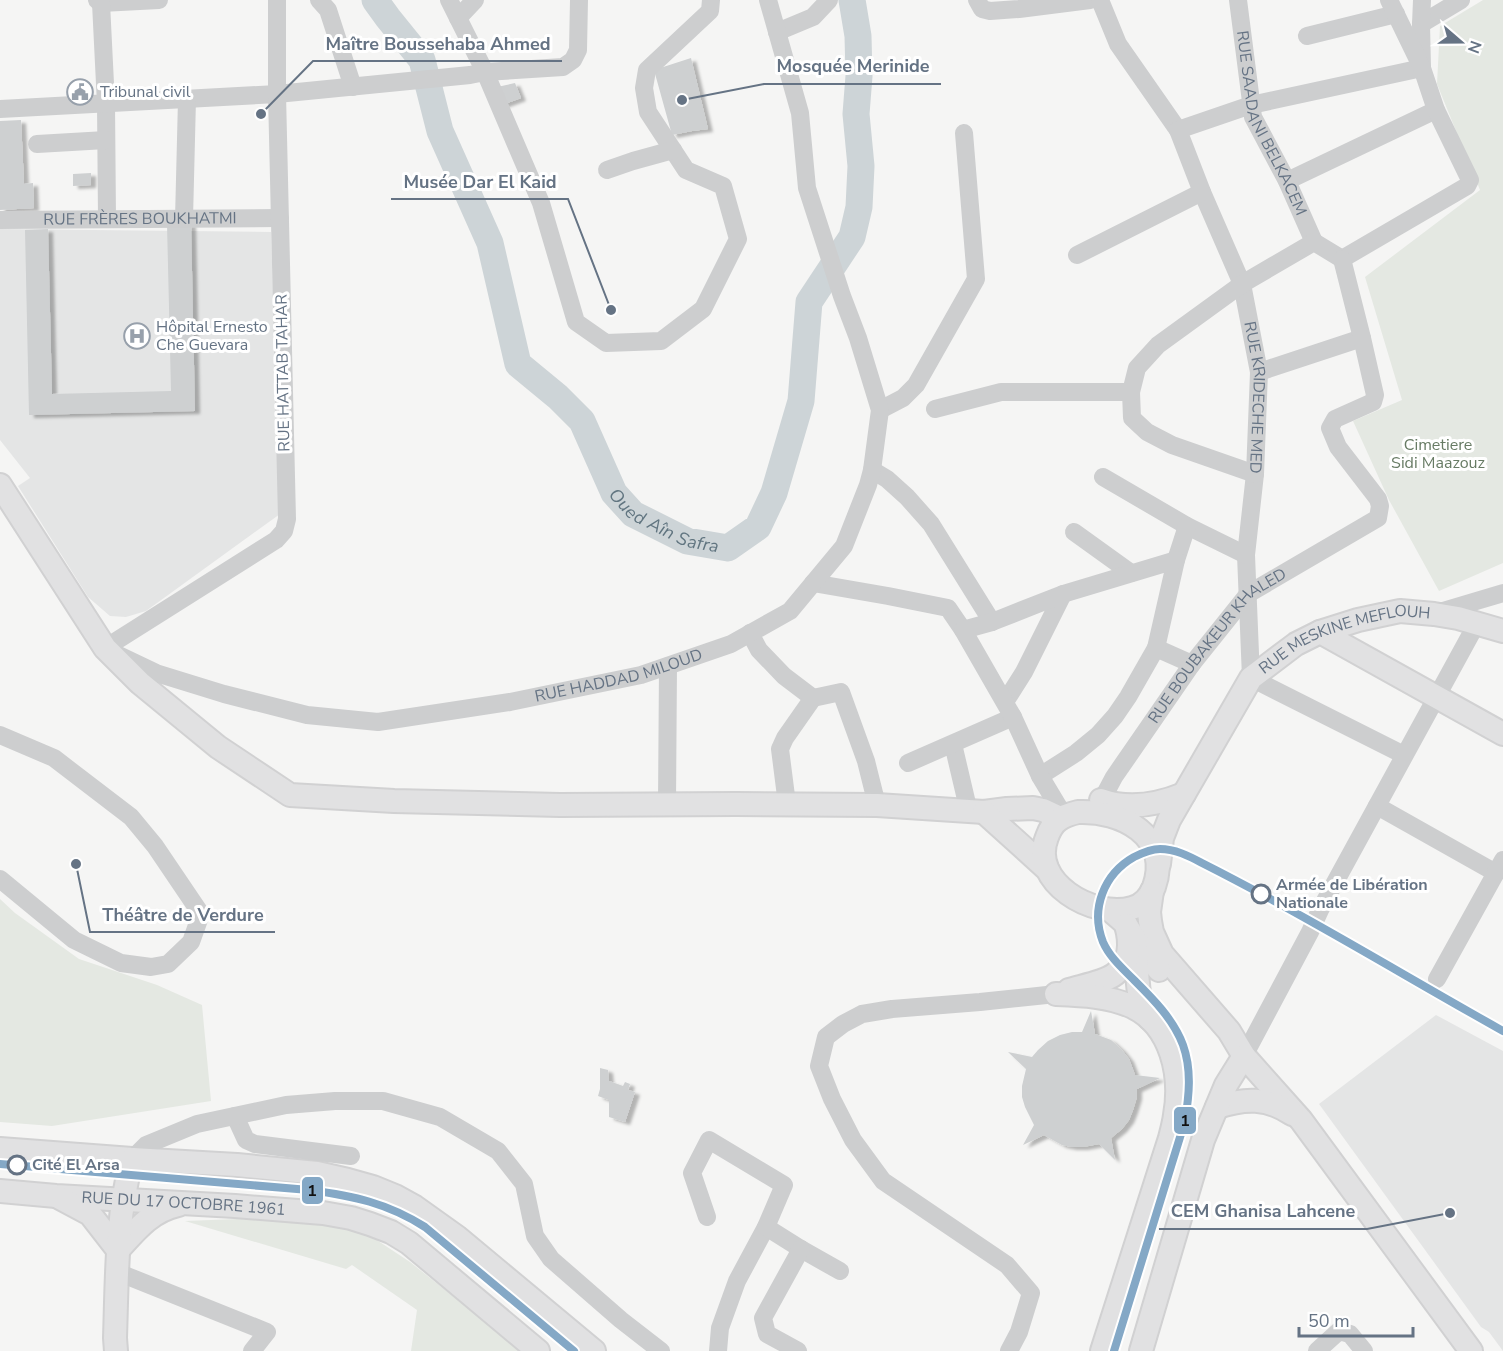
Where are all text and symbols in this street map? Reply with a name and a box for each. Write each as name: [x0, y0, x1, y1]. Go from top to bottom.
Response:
north arrow: [1431, 12, 1491, 72]
callout: Maître Boussehaba Ahmed: [313, 25, 562, 61]
street label: RUE SAADANI BELKACEM: [1231, 29, 1312, 219]
text: Maître Boussehaba Ahmed: [325, 32, 551, 56]
text: N: [1462, 37, 1487, 56]
callout: Mosquée Merinide: [764, 48, 941, 84]
text: Mosquée Merinide: [776, 54, 930, 78]
public building icon: Tribunal civil: [65, 77, 95, 107]
place label: Tribunal civil: [100, 81, 191, 103]
callout: Musée Dar El Kaid: [391, 163, 568, 199]
text: Musée Dar El Kaid: [403, 170, 557, 194]
street label: RUE FRÈRES BOUKHATMI: [43, 207, 237, 231]
street label: RUE HATTAB TAHAR: [271, 294, 295, 452]
place label: Hôpital Ernesto Che Guevara: [156, 316, 268, 356]
street label: RUE KRIDECHE MED: [1238, 319, 1271, 474]
hospital icon: Hôpital Ernesto Che Guevara: [122, 321, 152, 351]
park label: Cimetiere Sidi Maazouz: [1391, 434, 1485, 474]
water label: Oued Aîn Safra: [603, 483, 721, 558]
street label: RUE BOUBAKEUR KHALED: [1143, 563, 1291, 728]
street label: RUE MESKINE MEFLOUH: [1254, 600, 1431, 679]
street label: RUE HADDAD MILOUD: [533, 644, 705, 708]
place label: Armée de Libération Nationale: [1276, 874, 1428, 914]
marker: Armée de Libération Nationale: [1251, 884, 1271, 904]
callout: Théâtre de Verdure: [90, 896, 275, 932]
text: Théâtre de Verdure: [102, 903, 264, 927]
line badge: 1: [1173, 1106, 1197, 1135]
text: 1: [1180, 1110, 1190, 1132]
place label: Cité El Arsa: [32, 1154, 120, 1176]
marker: Cité El Arsa: [7, 1155, 27, 1175]
line badge: 1: [301, 1176, 324, 1205]
text: 1: [307, 1180, 317, 1202]
street label: RUE DU 17 OCTOBRE 1961: [81, 1186, 286, 1221]
callout: CEM Ghanisa Lahcene: [1159, 1193, 1367, 1229]
text: CEM Ghanisa Lahcene: [1171, 1199, 1356, 1223]
scale bar: [1299, 1300, 1413, 1338]
text: 50 m: [1308, 1309, 1350, 1333]

